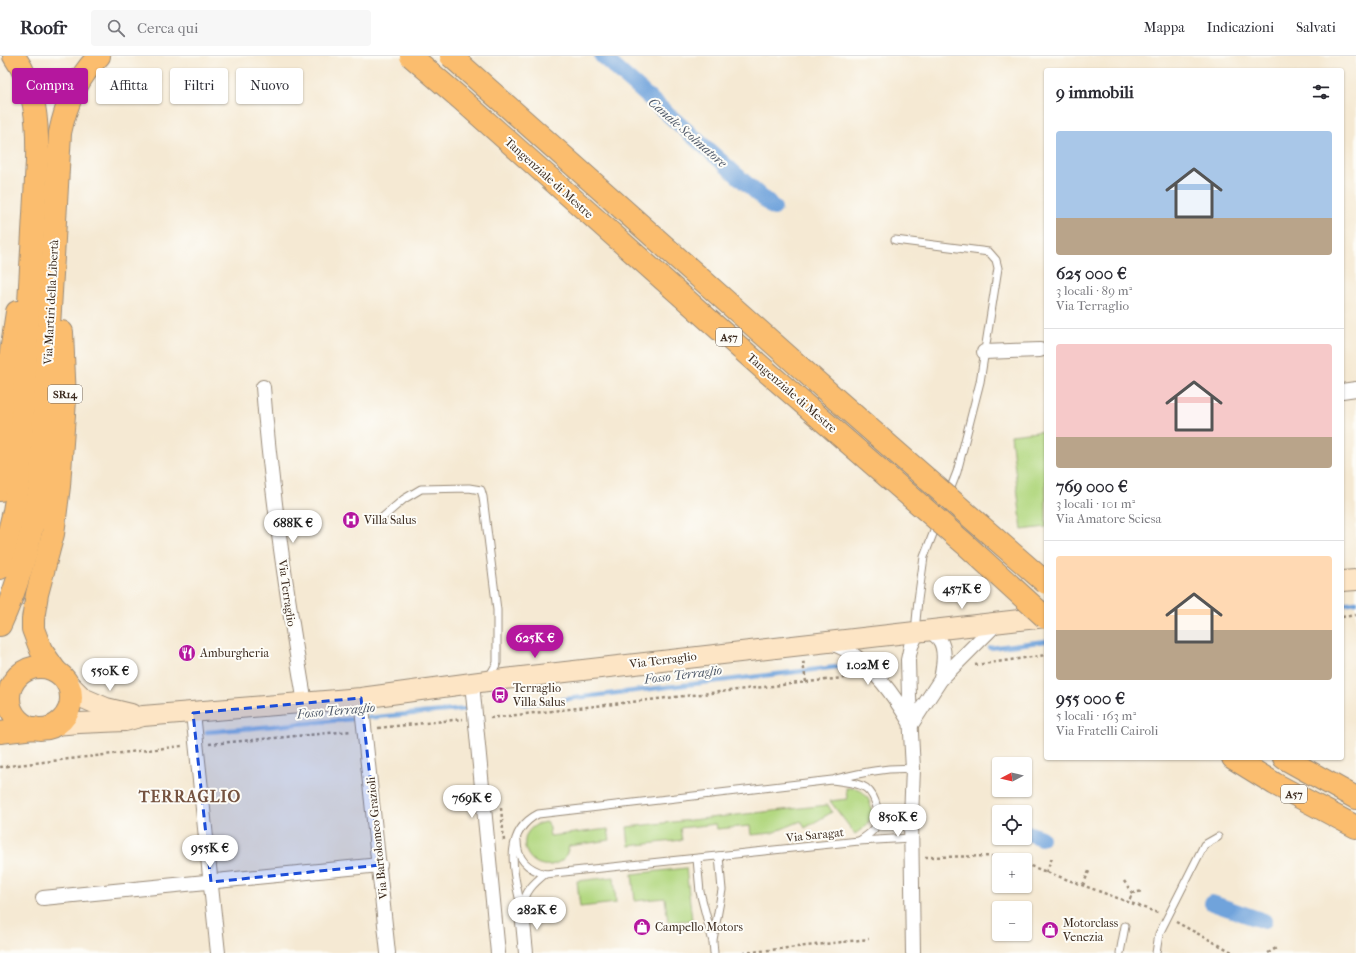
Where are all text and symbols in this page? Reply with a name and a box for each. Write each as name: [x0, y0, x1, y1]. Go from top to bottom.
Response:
search box: [91, 10, 371, 46]
text: Roofr: [20, 17, 67, 39]
icon: search: [105, 17, 127, 39]
text: Cerca qui: [137, 19, 198, 37]
text: Mappa: [1144, 19, 1185, 36]
text: Indicazioni: [1207, 19, 1274, 36]
text: Salvati: [1296, 19, 1336, 36]
chip: Compra: [12, 68, 88, 104]
chip: Affitta: [96, 68, 162, 104]
chip: Filtri: [170, 68, 228, 104]
chip: Nuovo: [236, 68, 303, 104]
icon: filters: [1310, 81, 1332, 103]
text: 9 immobili: [1056, 82, 1134, 102]
water label: Canale Scolmatore: [646, 94, 730, 171]
street label: Tangenziale di Mestre: [502, 135, 596, 221]
icon: home: [1158, 157, 1230, 229]
street label: Via Martiri della Libertà: [41, 239, 61, 366]
text: 625 000 €: [1056, 263, 1127, 283]
text: 3 locali · 89 m²: [1056, 283, 1132, 298]
text: Via Terraglio: [1056, 298, 1129, 313]
road number: A57: [716, 328, 742, 346]
street label: Tangenziale di Mestre: [744, 350, 840, 436]
icon: home: [1158, 370, 1230, 442]
road number: SR14: [48, 385, 82, 403]
text: 769 000 €: [1056, 476, 1128, 496]
text: 3 locali · 101 m²: [1056, 496, 1135, 511]
pin: 688K €: [260, 510, 326, 544]
hospital icon: Villa Salus: [341, 510, 361, 530]
text: Via Amatore Sciesa: [1056, 511, 1162, 526]
place label: Villa Salus: [363, 513, 417, 527]
text: 688K €: [273, 515, 313, 530]
street label: Via Terraglio: [275, 558, 299, 627]
pin: 457K €: [929, 576, 995, 610]
text: 457K €: [942, 581, 982, 596]
icon: home: [1158, 582, 1230, 654]
pin: 625K €: [502, 625, 568, 659]
text: 625K €: [515, 630, 555, 645]
restaurant icon: Amburgheria: [177, 643, 197, 663]
place label: Amburgheria: [199, 646, 269, 660]
street label: Via Terraglio: [628, 649, 697, 671]
pin: 1.02M €: [831, 652, 905, 686]
text: 1.02M €: [846, 657, 890, 672]
pin: 550K €: [77, 658, 143, 692]
water label: Fosso Terraglio: [642, 662, 723, 687]
text: 550K €: [91, 663, 129, 678]
place label: Terraglio Villa Salus: [512, 681, 566, 709]
bus stop icon: Terraglio Villa Salus: [490, 685, 510, 705]
text: 955 000 €: [1056, 688, 1125, 708]
water label: Fosso Terraglio: [295, 700, 376, 721]
text: 5 locali · 163 m²: [1056, 708, 1136, 723]
text: Via Fratelli Cairoli: [1056, 723, 1158, 738]
north arrow: [992, 757, 1032, 797]
map controls: [992, 757, 1032, 941]
street label: Via Bartolomeo Grazioli: [364, 776, 390, 901]
pin: 769K €: [439, 785, 505, 819]
road number: A57: [1281, 785, 1307, 803]
district label: TERRAGLIO: [138, 787, 241, 806]
text: 769K €: [452, 790, 492, 805]
pin: 850K €: [865, 804, 931, 838]
button: locate: [992, 805, 1032, 845]
text: 850K €: [878, 809, 918, 824]
street label: Via Saragat: [784, 825, 845, 845]
pin: 955K €: [177, 835, 243, 869]
text: 955K €: [191, 840, 229, 855]
button: +: [992, 853, 1032, 893]
pin: 282K €: [504, 897, 570, 931]
button: −: [992, 901, 1032, 941]
text: 282K €: [517, 902, 557, 917]
place label: Motorclass Venezia: [1062, 916, 1119, 944]
shop icon: Campello Motors: [632, 917, 652, 937]
place label: Campello Motors: [655, 920, 743, 934]
shop icon: Motorclass Venezia: [1040, 920, 1060, 940]

